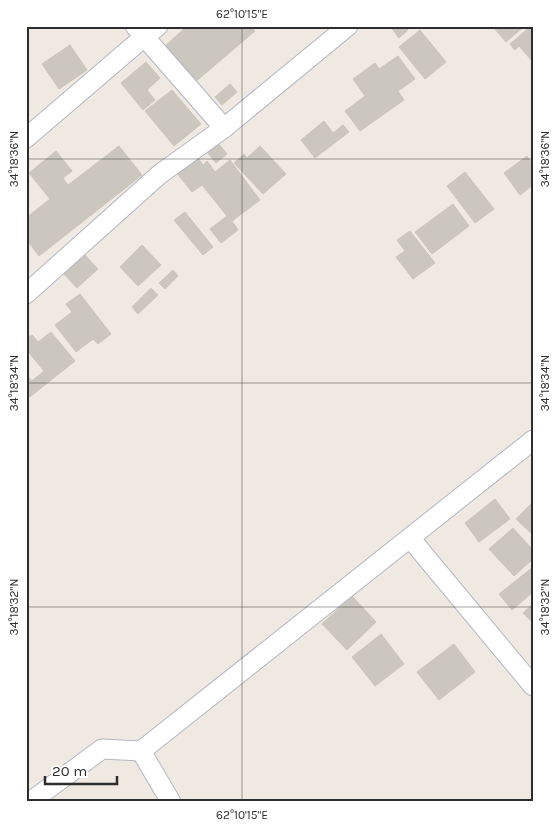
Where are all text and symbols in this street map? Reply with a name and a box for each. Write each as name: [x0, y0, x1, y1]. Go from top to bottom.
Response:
text: 62°10'15"E: [216, 7, 268, 21]
text: 34°18'36"N: [7, 131, 21, 187]
text: 34°18'36"N: [538, 131, 552, 187]
text: 34°18'34"N: [7, 355, 21, 411]
text: 34°18'34"N: [538, 355, 552, 411]
text: 34°18'32"N: [7, 579, 21, 635]
text: 34°18'32"N: [538, 579, 552, 635]
scale bar: [45, 753, 118, 785]
text: 20 m: [52, 762, 87, 780]
text: 62°10'15"E: [216, 808, 268, 822]

